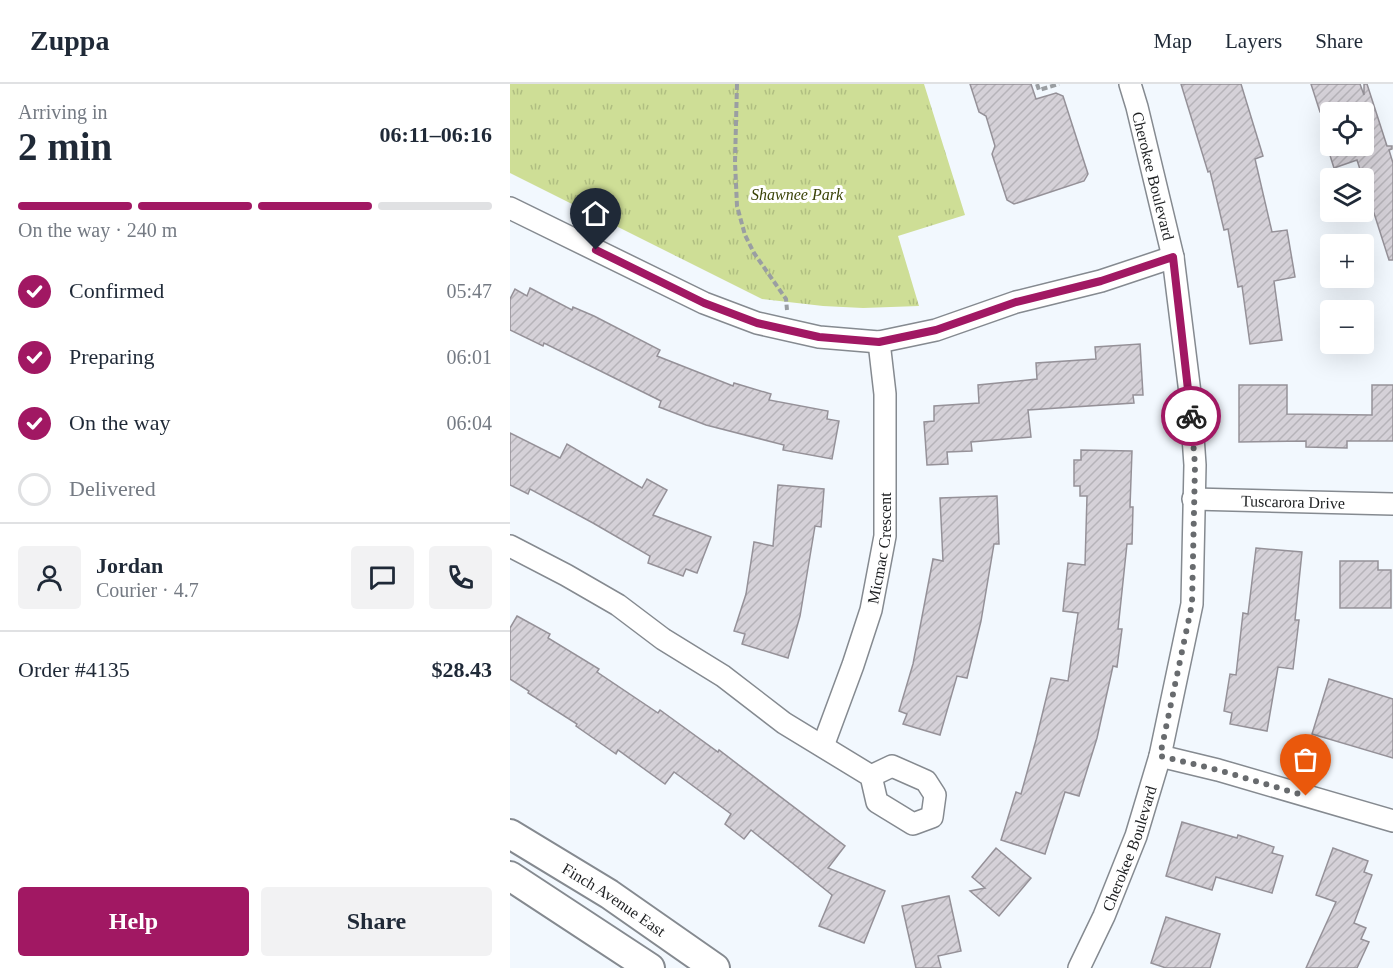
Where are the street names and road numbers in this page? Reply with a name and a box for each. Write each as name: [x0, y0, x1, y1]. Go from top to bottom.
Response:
street label: Cherokee Boulevard: [1129, 110, 1177, 242]
street label: Micmac Crescent: [864, 492, 894, 605]
street label: Tuscarora Drive: [1241, 492, 1345, 511]
street label: Cherokee Boulevard: [1098, 784, 1159, 913]
street label: Finch Avenue East: [560, 859, 669, 940]

